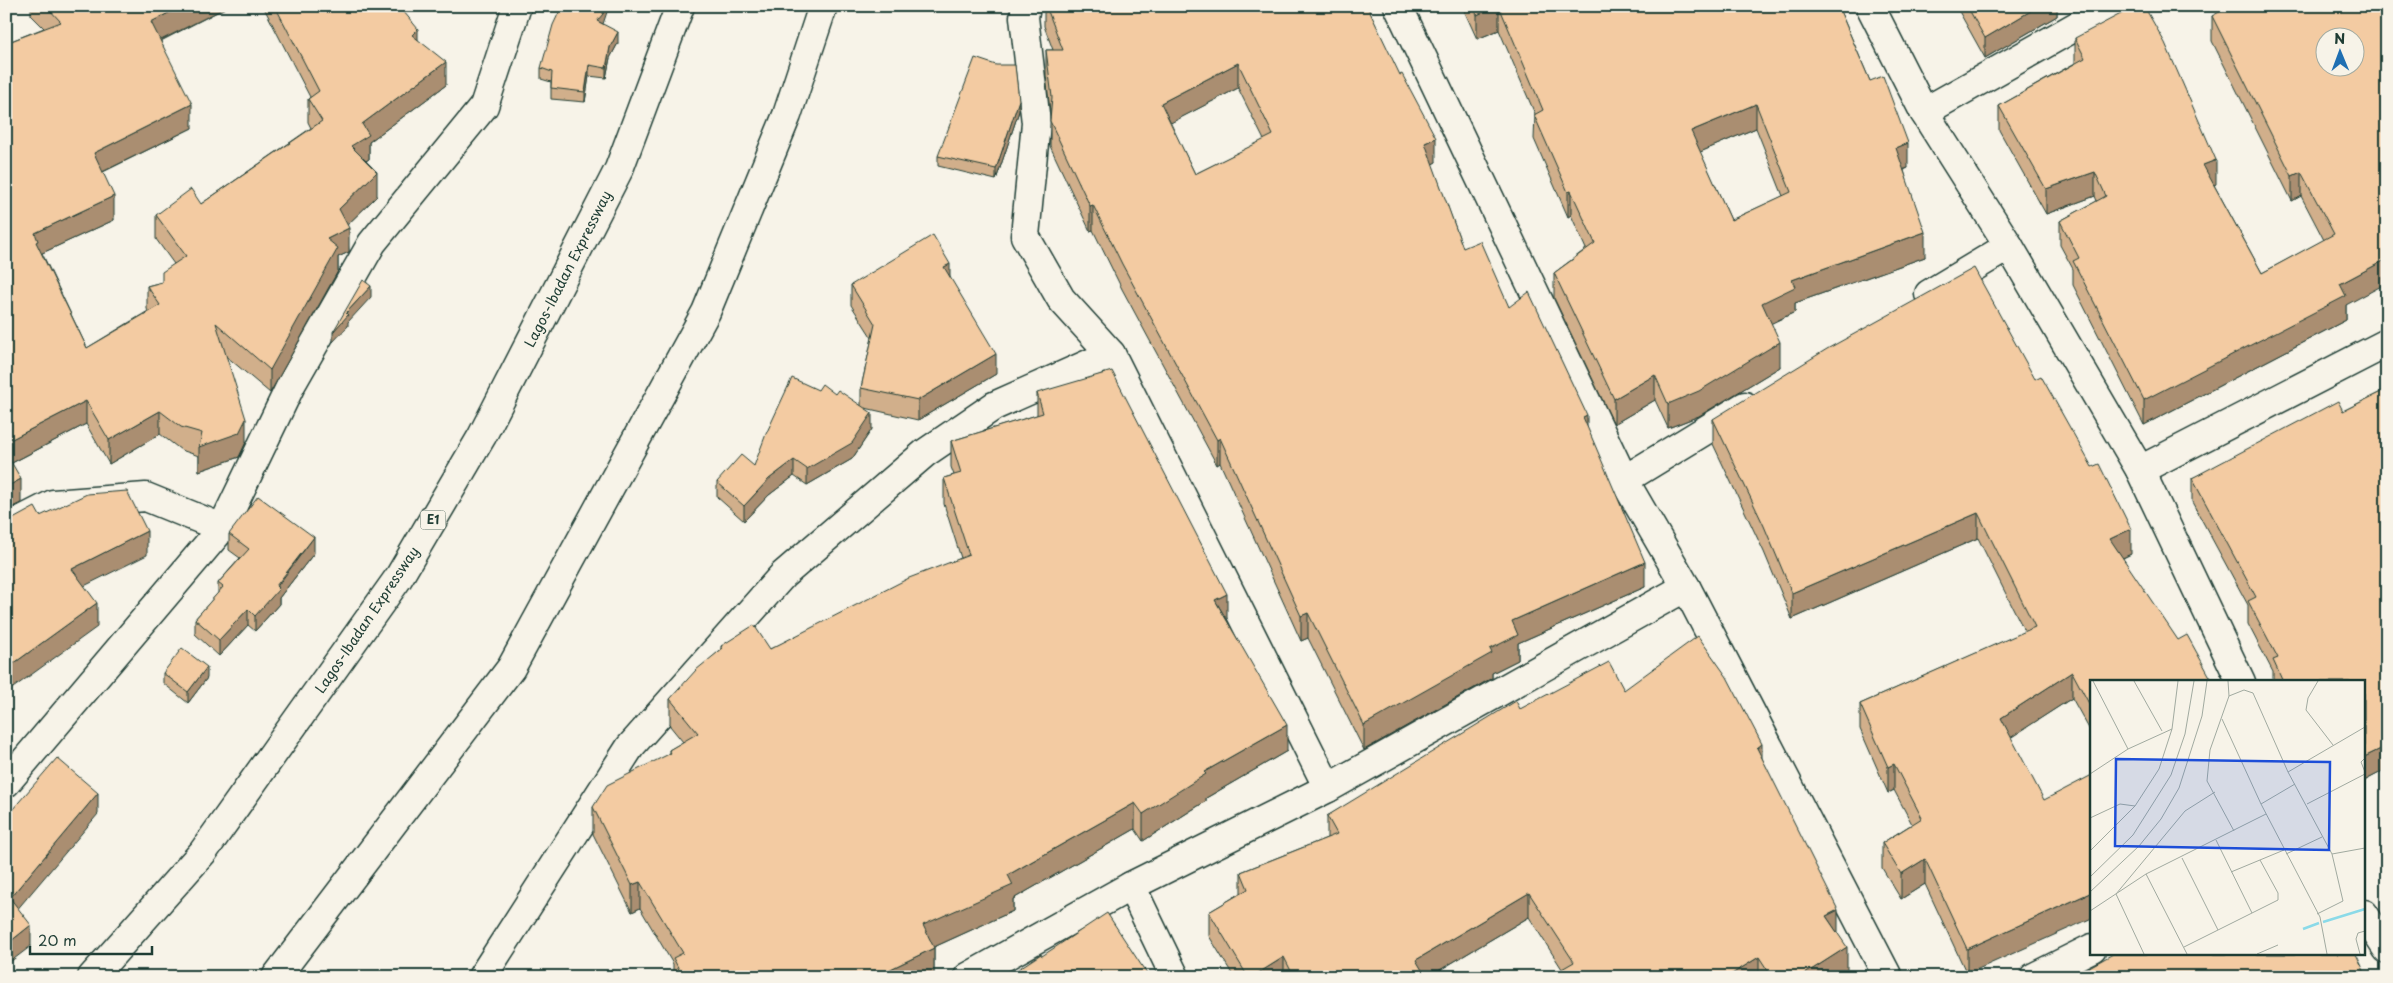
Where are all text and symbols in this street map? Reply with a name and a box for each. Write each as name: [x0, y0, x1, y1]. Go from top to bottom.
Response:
north arrow: [2316, 28, 2366, 78]
text: N: [2334, 28, 2345, 49]
street label: Lagos-Ibadan Expressway: [519, 187, 616, 351]
road number: E1: [420, 510, 446, 530]
street label: Lagos-Ibadan Expressway: [309, 542, 424, 697]
inset map: [2090, 680, 2366, 956]
scale bar: [30, 923, 152, 955]
text: 20 m: [38, 928, 77, 951]

